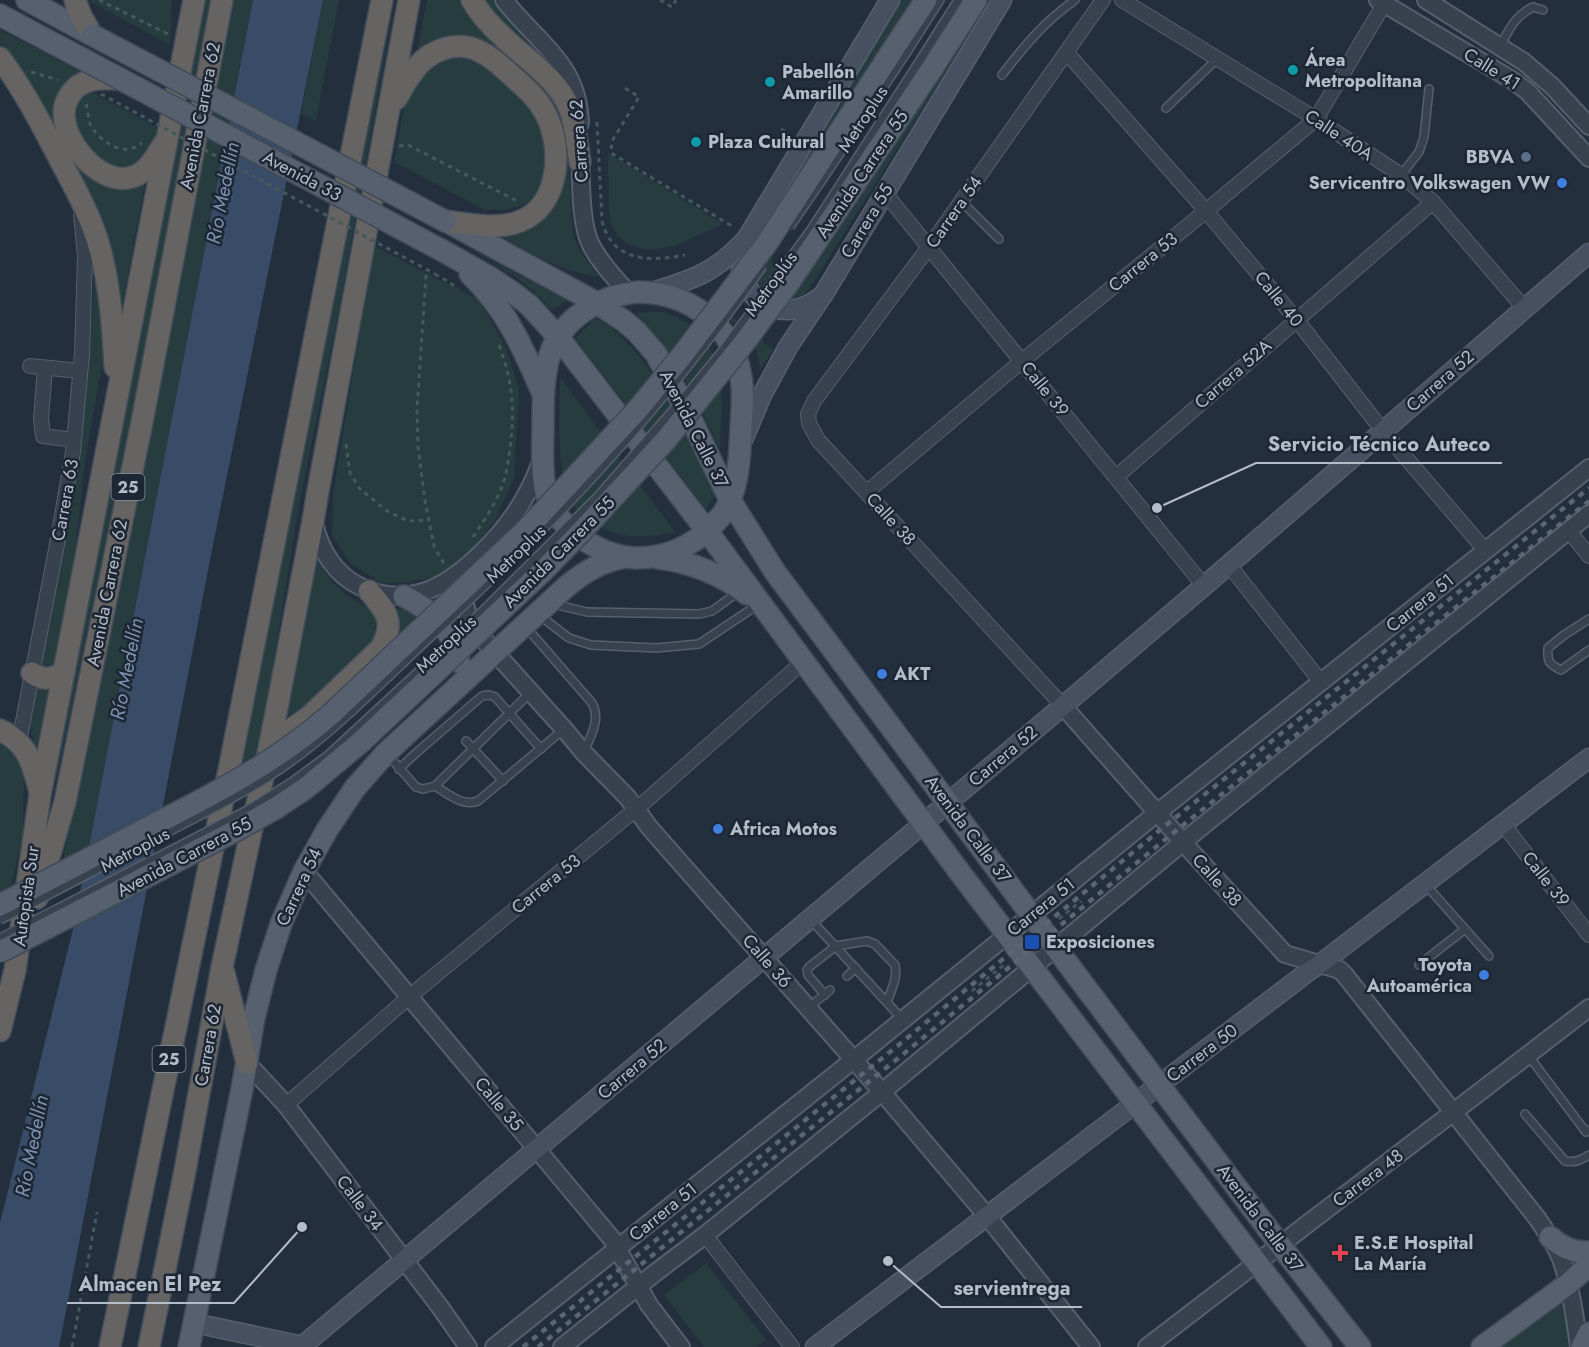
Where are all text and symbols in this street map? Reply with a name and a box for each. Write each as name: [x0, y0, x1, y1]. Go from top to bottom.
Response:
street label: Avenida Carrera 62: [173, 40, 227, 192]
street label: Calle 41: [1459, 41, 1525, 97]
place label: Área Metropolitana: [1304, 46, 1422, 94]
place label: Pabellón Amarillo: [781, 59, 855, 106]
marker: Área Metropolitana: [1286, 63, 1300, 77]
marker: Pabellón Amarillo: [763, 75, 777, 89]
street label: Metroplus: [832, 80, 894, 158]
street label: Carrera 62: [563, 99, 595, 183]
street label: Calle 40A: [1300, 103, 1379, 167]
street label: Avenida Carrera 55: [811, 106, 913, 242]
place label: Plaza Cultural: [708, 129, 824, 155]
marker: Plaza Cultural: [689, 135, 703, 149]
water label: Río Medellín: [199, 139, 247, 247]
street label: Avenida 33: [258, 144, 346, 208]
place label: BBVA: [1466, 144, 1515, 170]
marker: BBVA: [1519, 150, 1533, 164]
street label: Carrera 54: [919, 170, 989, 254]
place label: Servicentro Volkswagen VW: [1308, 170, 1551, 196]
marker: Servicentro Volkswagen VW: [1555, 176, 1569, 190]
street label: Carrera 55: [836, 180, 898, 262]
street label: Carrera 53: [1103, 226, 1183, 298]
street label: Metroplús: [738, 246, 804, 322]
street label: Calle 40: [1248, 265, 1310, 333]
street label: Carrera 52A: [1189, 333, 1277, 415]
street label: Carrera 52: [1400, 344, 1480, 418]
street label: Calle 39: [1015, 356, 1075, 422]
street label: Avenida Calle 37: [653, 365, 735, 493]
callout: Servicio Técnico Auteco: [1256, 425, 1502, 463]
text: Servicio Técnico Auteco: [1268, 430, 1490, 459]
street label: Carrera 63: [45, 457, 85, 543]
road number: 25: [112, 474, 144, 500]
street label: Calle 38: [860, 487, 922, 551]
street label: Avenida Carrera 55: [497, 490, 621, 614]
street label: Avenida Carrera 62: [80, 517, 134, 669]
street label: Metroplus: [480, 519, 552, 589]
street label: Carrera 51: [1380, 567, 1460, 639]
street label: Metroplús: [410, 609, 482, 679]
water label: Río Medellín: [103, 615, 151, 723]
place label: AKT: [893, 661, 931, 687]
marker: AKT: [875, 667, 889, 681]
street label: Carrera 52: [963, 719, 1043, 793]
street label: Avenida Calle 37: [919, 770, 1018, 889]
street label: Avenida Carrera 55: [112, 810, 256, 904]
place label: Africa Motos: [729, 816, 837, 842]
street label: Metroplus: [96, 821, 174, 879]
marker: Africa Motos: [711, 822, 725, 836]
street label: Autopista Sur: [6, 843, 46, 948]
street label: Carrera 54: [270, 844, 328, 930]
street label: Calle 39: [1516, 846, 1576, 912]
street label: Carrera 53: [506, 848, 586, 920]
street label: Calle 38: [1186, 848, 1248, 912]
street label: Carrera 51: [1001, 871, 1081, 943]
street label: Calle 36: [736, 928, 798, 994]
place label: Exposiciones: [1046, 929, 1155, 955]
marker: Exposiciones: [1023, 933, 1041, 951]
place label: Toyota Autoamérica: [1366, 952, 1472, 999]
marker: Toyota Autoamérica: [1477, 968, 1491, 982]
street label: Carrera 62: [188, 1002, 228, 1088]
street label: Carrera 50: [1161, 1017, 1243, 1089]
street label: Carrera 52: [592, 1032, 672, 1106]
road number: 25: [152, 1046, 186, 1072]
street label: Calle 35: [468, 1071, 530, 1137]
water label: Río Medellín: [8, 1092, 56, 1200]
street label: Carrera 48: [1327, 1143, 1409, 1213]
street label: Avenida Calle 37: [1211, 1159, 1310, 1278]
street label: Calle 34: [330, 1170, 390, 1236]
street label: Carrera 51: [623, 1176, 703, 1248]
place label: E.S.E Hospital La María: [1354, 1230, 1473, 1277]
marker: E.S.E Hospital La María: [1331, 1244, 1349, 1262]
callout: Almacen El Pez: [67, 1265, 234, 1303]
callout: servientrega: [941, 1269, 1082, 1307]
text: Almacen El Pez: [77, 1270, 222, 1299]
text: servientrega: [953, 1274, 1071, 1303]

